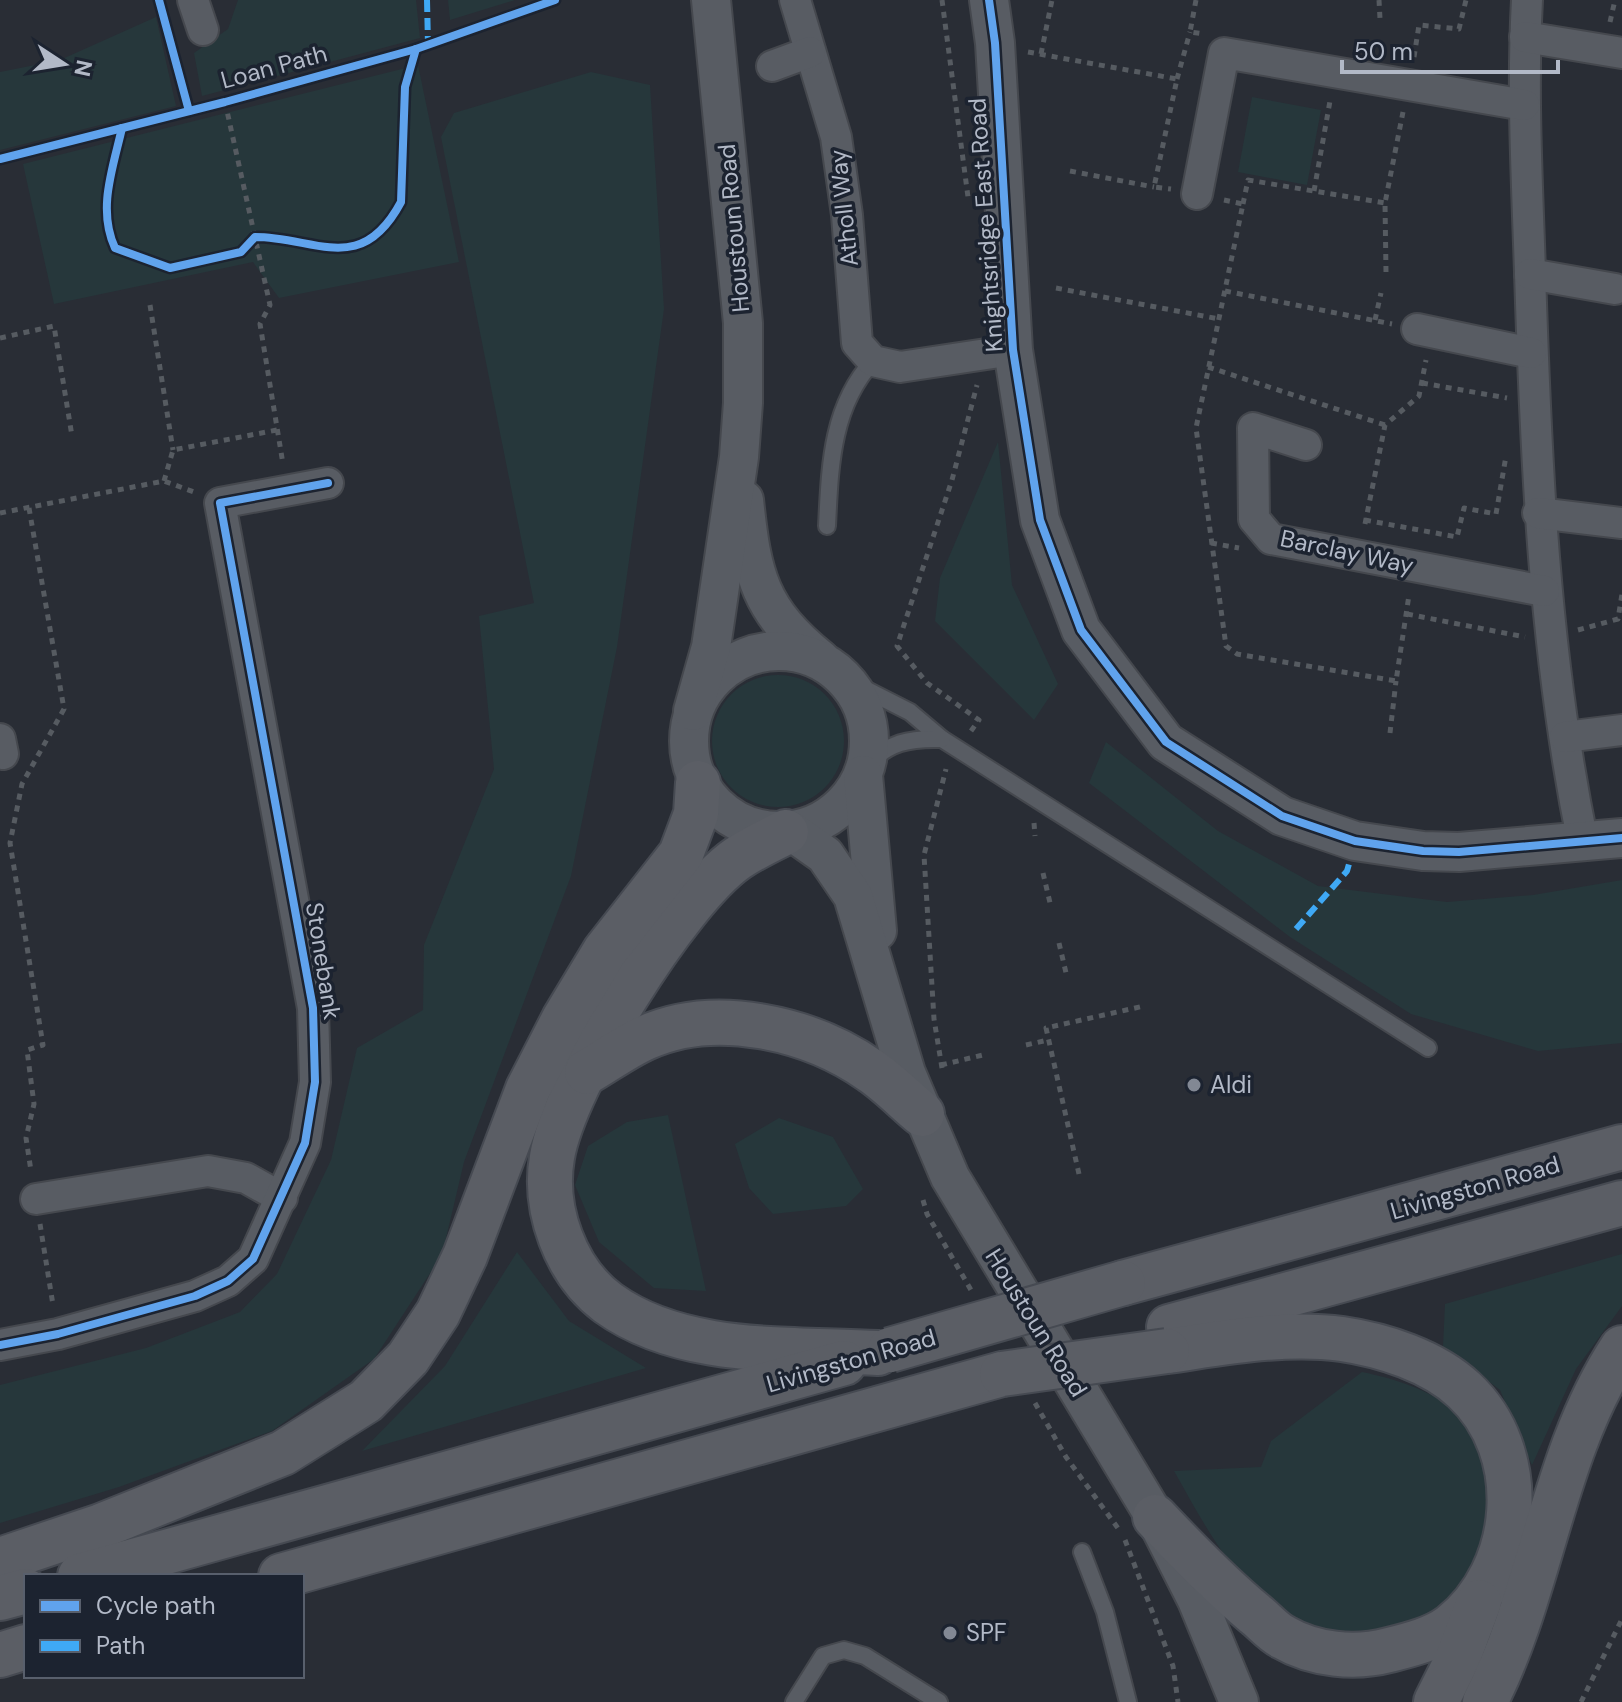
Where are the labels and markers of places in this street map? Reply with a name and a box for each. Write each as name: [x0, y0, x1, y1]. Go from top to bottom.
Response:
place label: Aldi: [1210, 1069, 1252, 1100]
marker: Aldi: [1185, 1076, 1203, 1094]
place label: SPF: [966, 1617, 1007, 1648]
marker: SPF: [941, 1624, 959, 1642]

